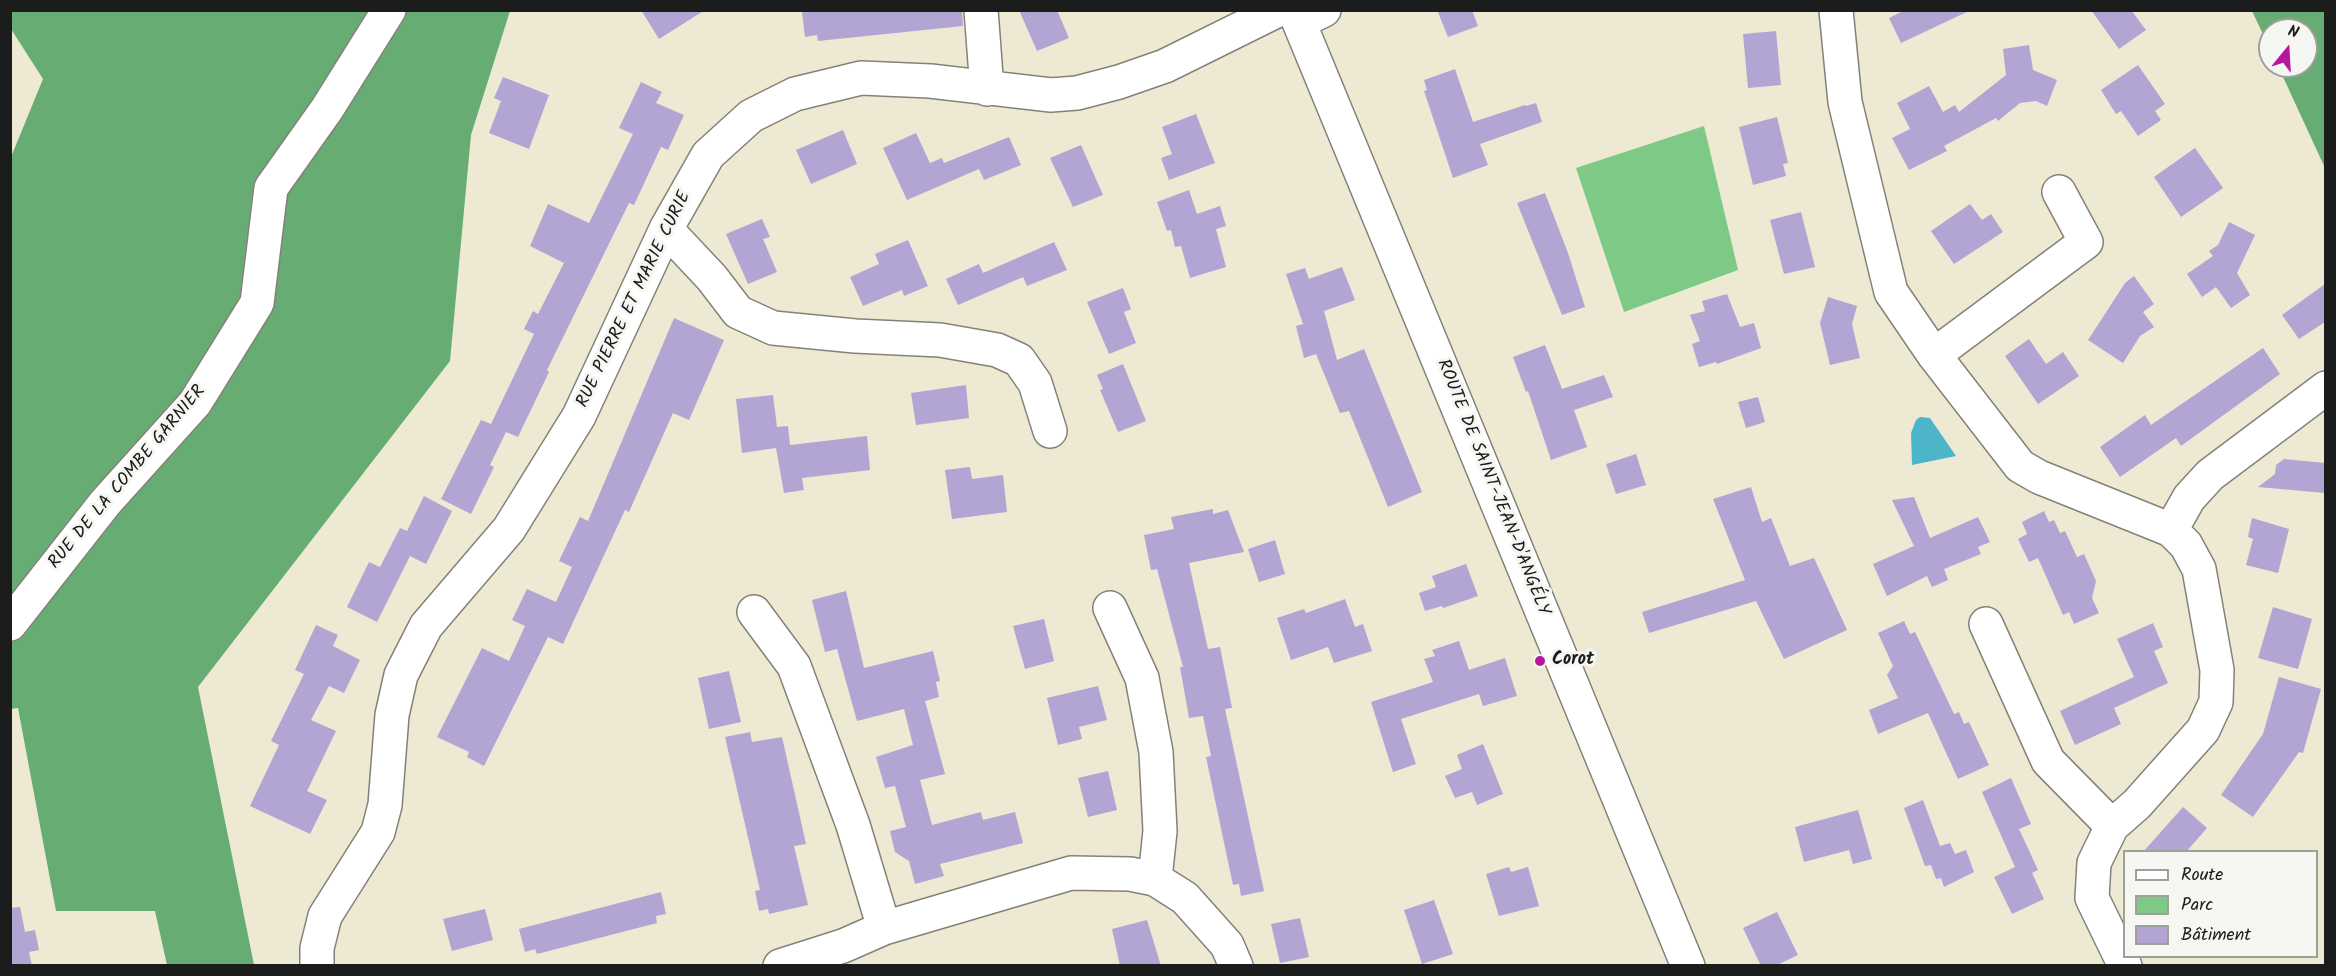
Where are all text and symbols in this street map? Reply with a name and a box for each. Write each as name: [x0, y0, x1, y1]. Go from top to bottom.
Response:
north arrow: [2258, 18, 2318, 78]
text: N: [2284, 19, 2302, 46]
street label: RUE PIERRE ET MARIE CURIE: [573, 188, 697, 412]
street label: ROUTE DE SAINT-JEAN-D'ANGÉLY: [1431, 357, 1553, 619]
street label: RUE DE LA COMBE GARNIER: [45, 382, 211, 574]
place label: Corot: [1552, 650, 1594, 672]
marker: Corot: [1533, 654, 1547, 668]
legend: [2123, 850, 2318, 958]
text: Route: [2181, 861, 2223, 890]
text: Parc: [2181, 891, 2213, 920]
text: Bâtiment: [2181, 921, 2251, 950]

